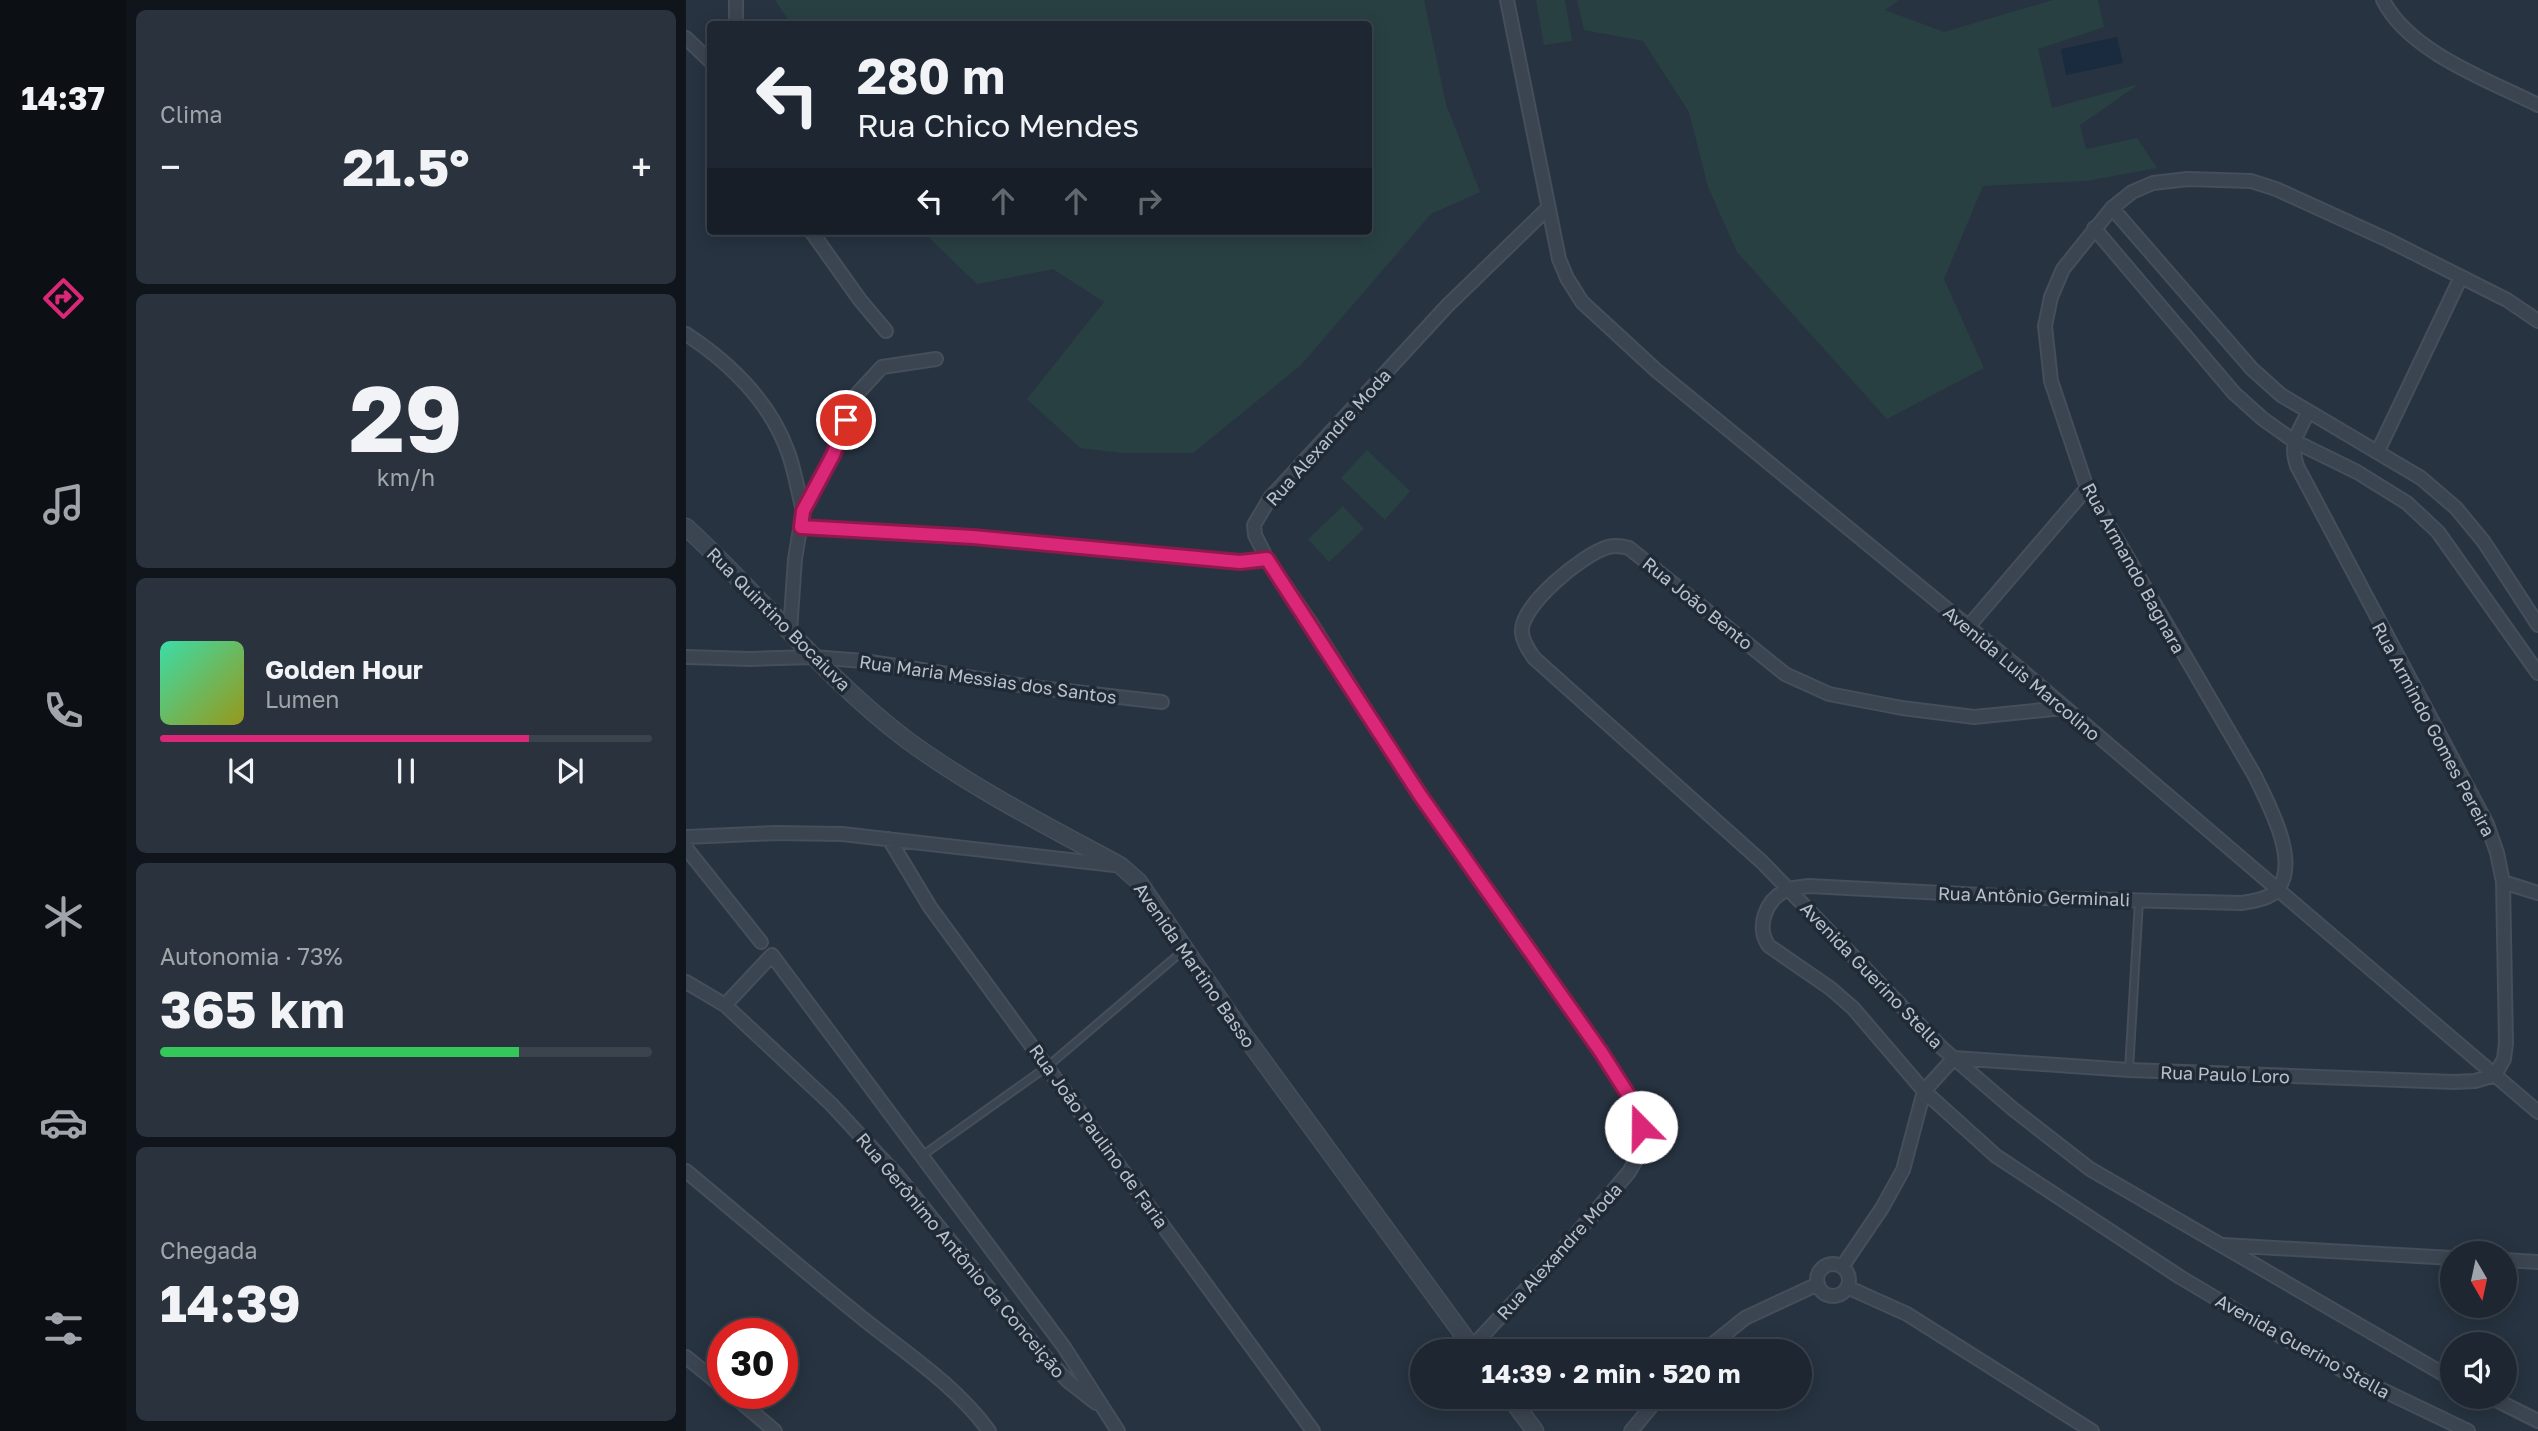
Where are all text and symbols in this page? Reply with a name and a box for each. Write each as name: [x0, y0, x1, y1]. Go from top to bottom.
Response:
text: 280 m: [857, 46, 1005, 105]
icon: left: [742, 49, 833, 140]
text: 14:37: [21, 79, 105, 117]
text: Clima: [160, 100, 223, 128]
text: Rua Chico Mendes: [857, 106, 1139, 144]
text: 21.5°: [342, 135, 470, 197]
text: −: [160, 144, 181, 189]
text: +: [631, 144, 652, 189]
icon: left: [911, 182, 949, 220]
icon: ahead: [984, 182, 1022, 220]
icon: ahead: [1057, 182, 1095, 220]
icon: right: [1130, 182, 1168, 220]
icon: directions: [39, 274, 88, 323]
text: 29: [349, 363, 463, 472]
street label: Rua Alexandre Moda: [1261, 364, 1395, 510]
pin: [816, 390, 876, 450]
icon: arrive: [827, 401, 865, 439]
text: km/h: [377, 463, 435, 491]
street label: Rua Armando Bagnara: [2078, 479, 2190, 657]
icon: music: [39, 480, 88, 529]
street label: Rua Quintino Bocaiuva: [703, 543, 855, 695]
street label: Rua João Bento: [1639, 552, 1757, 654]
street label: Avenida Luis Marcolino: [1939, 601, 2105, 745]
street label: Rua Armindo Gomes Pereira: [2368, 618, 2500, 840]
street label: Rua Maria Messias dos Santos: [858, 650, 1118, 708]
text: Golden Hour: [265, 654, 423, 685]
text: Lumen: [265, 685, 339, 713]
icon: phone: [39, 686, 88, 735]
icon: previous: [223, 752, 261, 790]
icon: pause: [387, 752, 425, 790]
icon: next: [551, 752, 589, 790]
street label: Avenida Martino Basso: [1130, 878, 1260, 1052]
street label: Rua Antônio Germinali: [1938, 882, 2130, 910]
icon: climate: [39, 892, 88, 941]
street label: Avenida Guerino Stella: [1796, 897, 1948, 1053]
text: Autonomia · 73%: [160, 942, 343, 970]
text: 365 km: [160, 977, 345, 1039]
street label: Rua João Paulino de Faria: [1025, 1040, 1173, 1232]
street label: Rua Paulo Loro: [2160, 1061, 2290, 1087]
position arrow: [1604, 1090, 1678, 1164]
icon: car: [39, 1098, 88, 1147]
street label: Rua Gerônimo Antônio da Conceição: [852, 1128, 1070, 1382]
street label: Rua Alexandre Moda: [1492, 1178, 1626, 1324]
text: Chegada: [160, 1236, 257, 1264]
north arrow: [2440, 1241, 2516, 1318]
map controls: [2440, 1241, 2517, 1409]
text: 14:39: [160, 1271, 301, 1333]
street label: Avenida Guerino Stella: [2212, 1289, 2394, 1403]
icon: filters: [39, 1304, 88, 1353]
speed limit sign: 30: [707, 1318, 798, 1409]
button: sound: [2440, 1332, 2517, 1409]
text: 14:39 · 2 min · 520 m: [1482, 1358, 1740, 1389]

